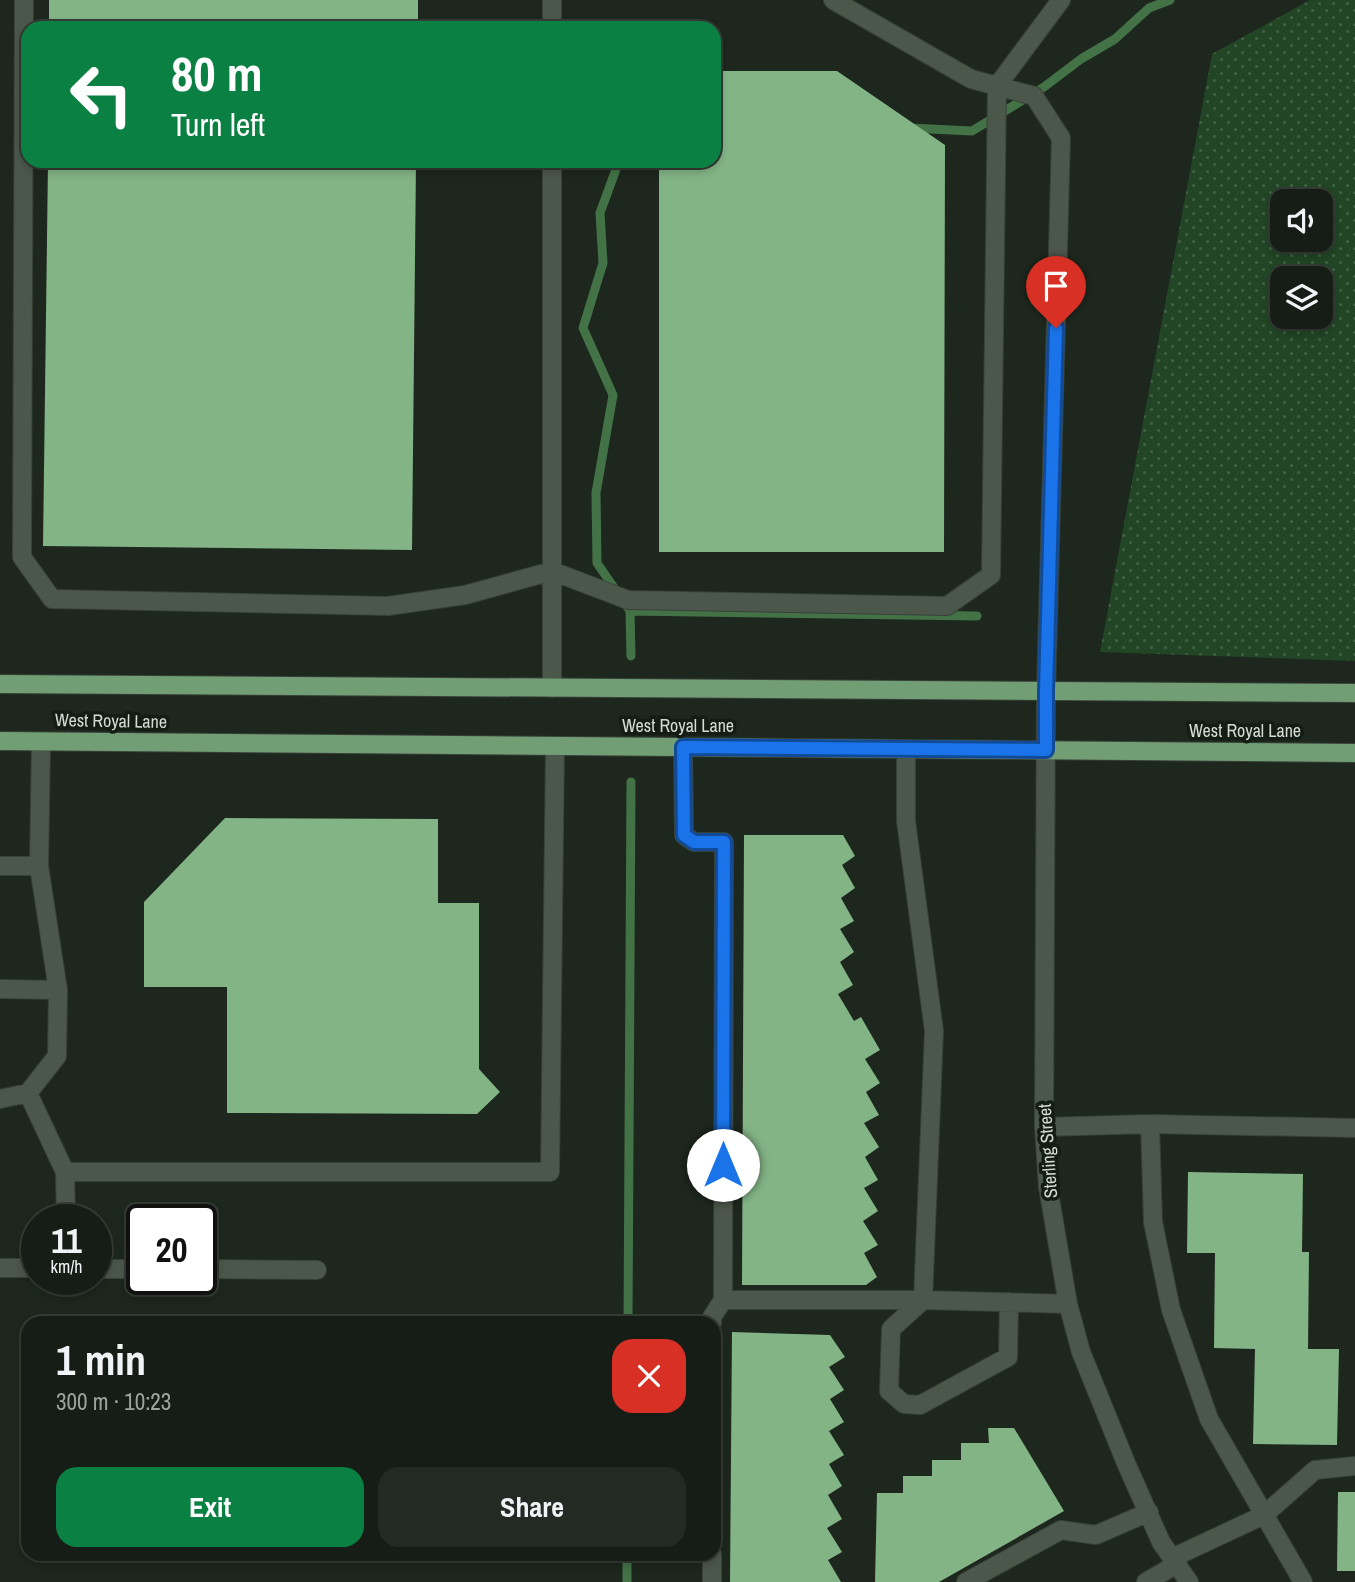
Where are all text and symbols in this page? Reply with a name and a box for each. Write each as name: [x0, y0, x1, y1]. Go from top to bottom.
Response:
text: 80 m: [171, 40, 263, 106]
icon: left: [56, 49, 147, 140]
text: Turn left: [171, 103, 265, 146]
map controls: [1270, 189, 1333, 329]
button: sound: [1270, 189, 1333, 252]
pin: [1026, 256, 1086, 328]
button: layers: [1270, 266, 1333, 329]
icon: arrive: [1037, 267, 1075, 305]
street label: West Royal Lane: [55, 707, 167, 734]
street label: West Royal Lane: [622, 713, 734, 738]
street label: West Royal Lane: [1189, 718, 1301, 743]
street label: Sterling Street: [1032, 1103, 1063, 1199]
position arrow: [686, 1128, 760, 1202]
speed limit sign: 20: [126, 1204, 217, 1295]
text: 11: [51, 1217, 82, 1264]
text: km/h: [51, 1254, 83, 1279]
text: 1 min: [56, 1332, 146, 1388]
button: close: [612, 1339, 686, 1413]
text: 300 m · 10:23: [56, 1386, 171, 1417]
button: Exit: [56, 1467, 364, 1547]
button: Share: [378, 1467, 686, 1547]

